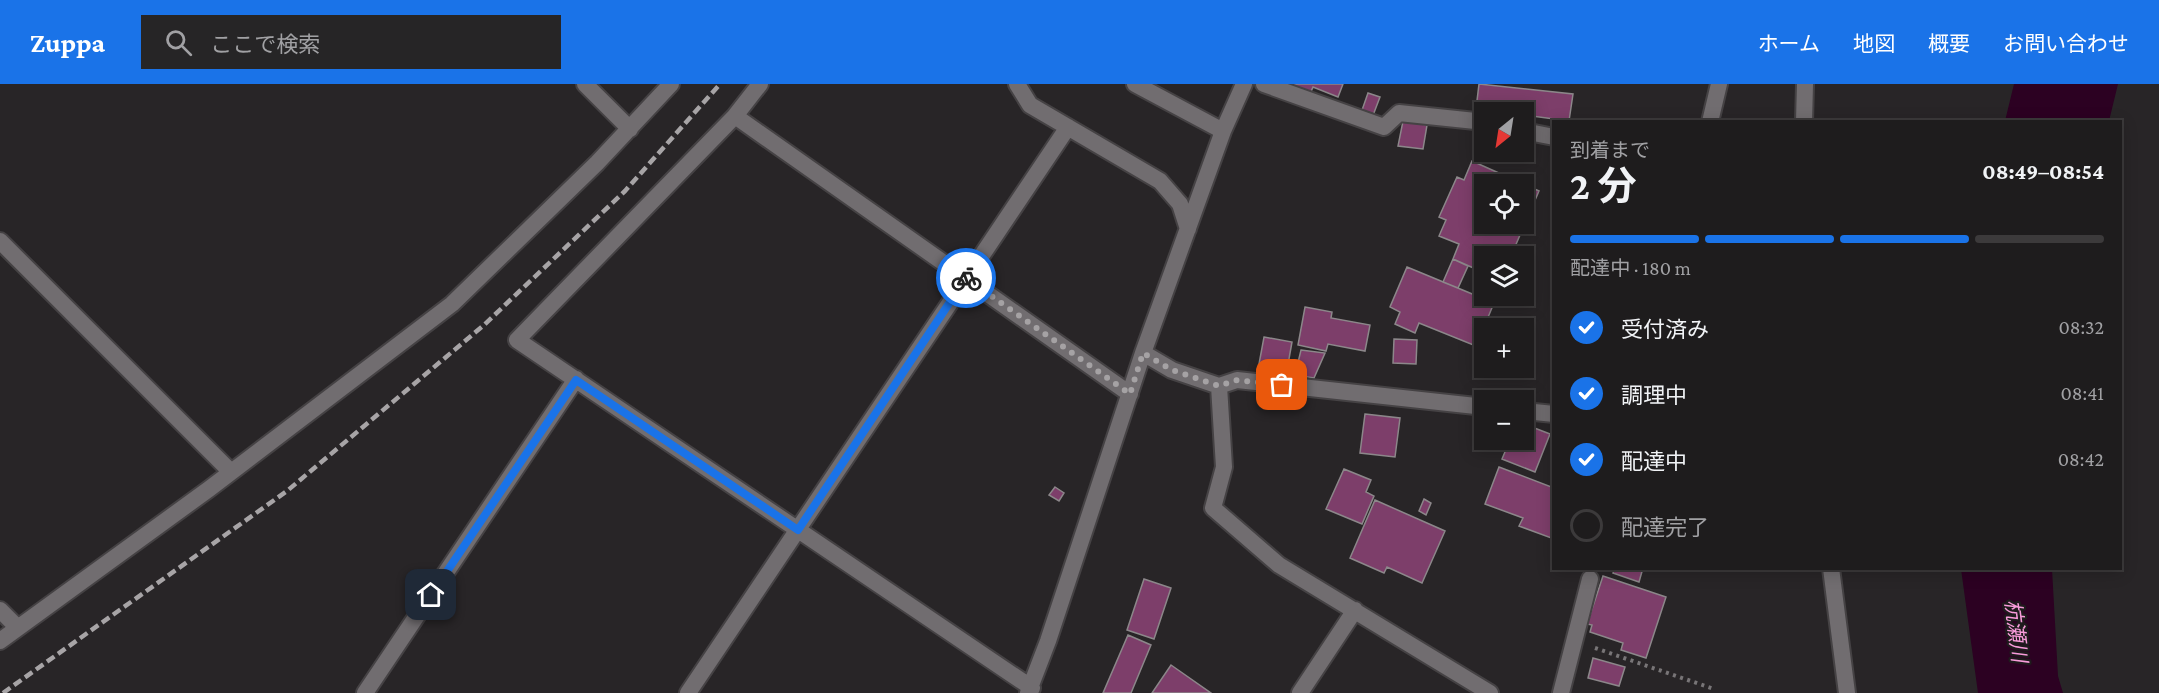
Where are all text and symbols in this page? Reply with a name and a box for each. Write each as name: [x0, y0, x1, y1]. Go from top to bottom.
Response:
search box: [141, 15, 561, 69]
icon: search: [162, 26, 195, 59]
text: Zuppa: [30, 27, 105, 58]
text: ここで検索: [210, 32, 320, 57]
text: ホーム: [1758, 32, 1820, 56]
text: 地図: [1853, 32, 1895, 56]
text: 概要: [1928, 32, 1970, 56]
text: お問い合わせ: [2003, 32, 2129, 56]
north arrow: [1474, 102, 1534, 162]
map controls: [1474, 102, 1534, 450]
text: 到着まで: [1570, 139, 1650, 161]
text: 08:49–08:54: [1982, 159, 2104, 184]
text: 2 分: [1570, 164, 1636, 207]
button: locate: [1474, 174, 1534, 234]
button: layers: [1474, 246, 1534, 306]
courier: [936, 248, 996, 308]
text: 配達中 · 180 m: [1570, 257, 1691, 279]
icon: bike: [950, 262, 983, 295]
icon: check: [1570, 311, 1603, 344]
text: 08:32: [2058, 316, 2104, 338]
text: 受付済み: [1621, 317, 1709, 342]
button: +: [1474, 318, 1534, 378]
pin: [1256, 359, 1307, 410]
icon: bag: [1265, 368, 1298, 401]
icon: check: [1570, 377, 1603, 410]
text: 08:41: [2061, 382, 2104, 404]
text: 調理中: [1621, 383, 1687, 408]
button: −: [1474, 390, 1534, 450]
icon: check: [1570, 443, 1603, 476]
text: 08:42: [2058, 448, 2104, 470]
text: 配達中: [1621, 449, 1687, 474]
text: 配達完了: [1621, 515, 1709, 540]
pin: [405, 569, 456, 620]
icon: home: [414, 578, 447, 611]
water label: 杭瀬川: [2000, 598, 2032, 666]

